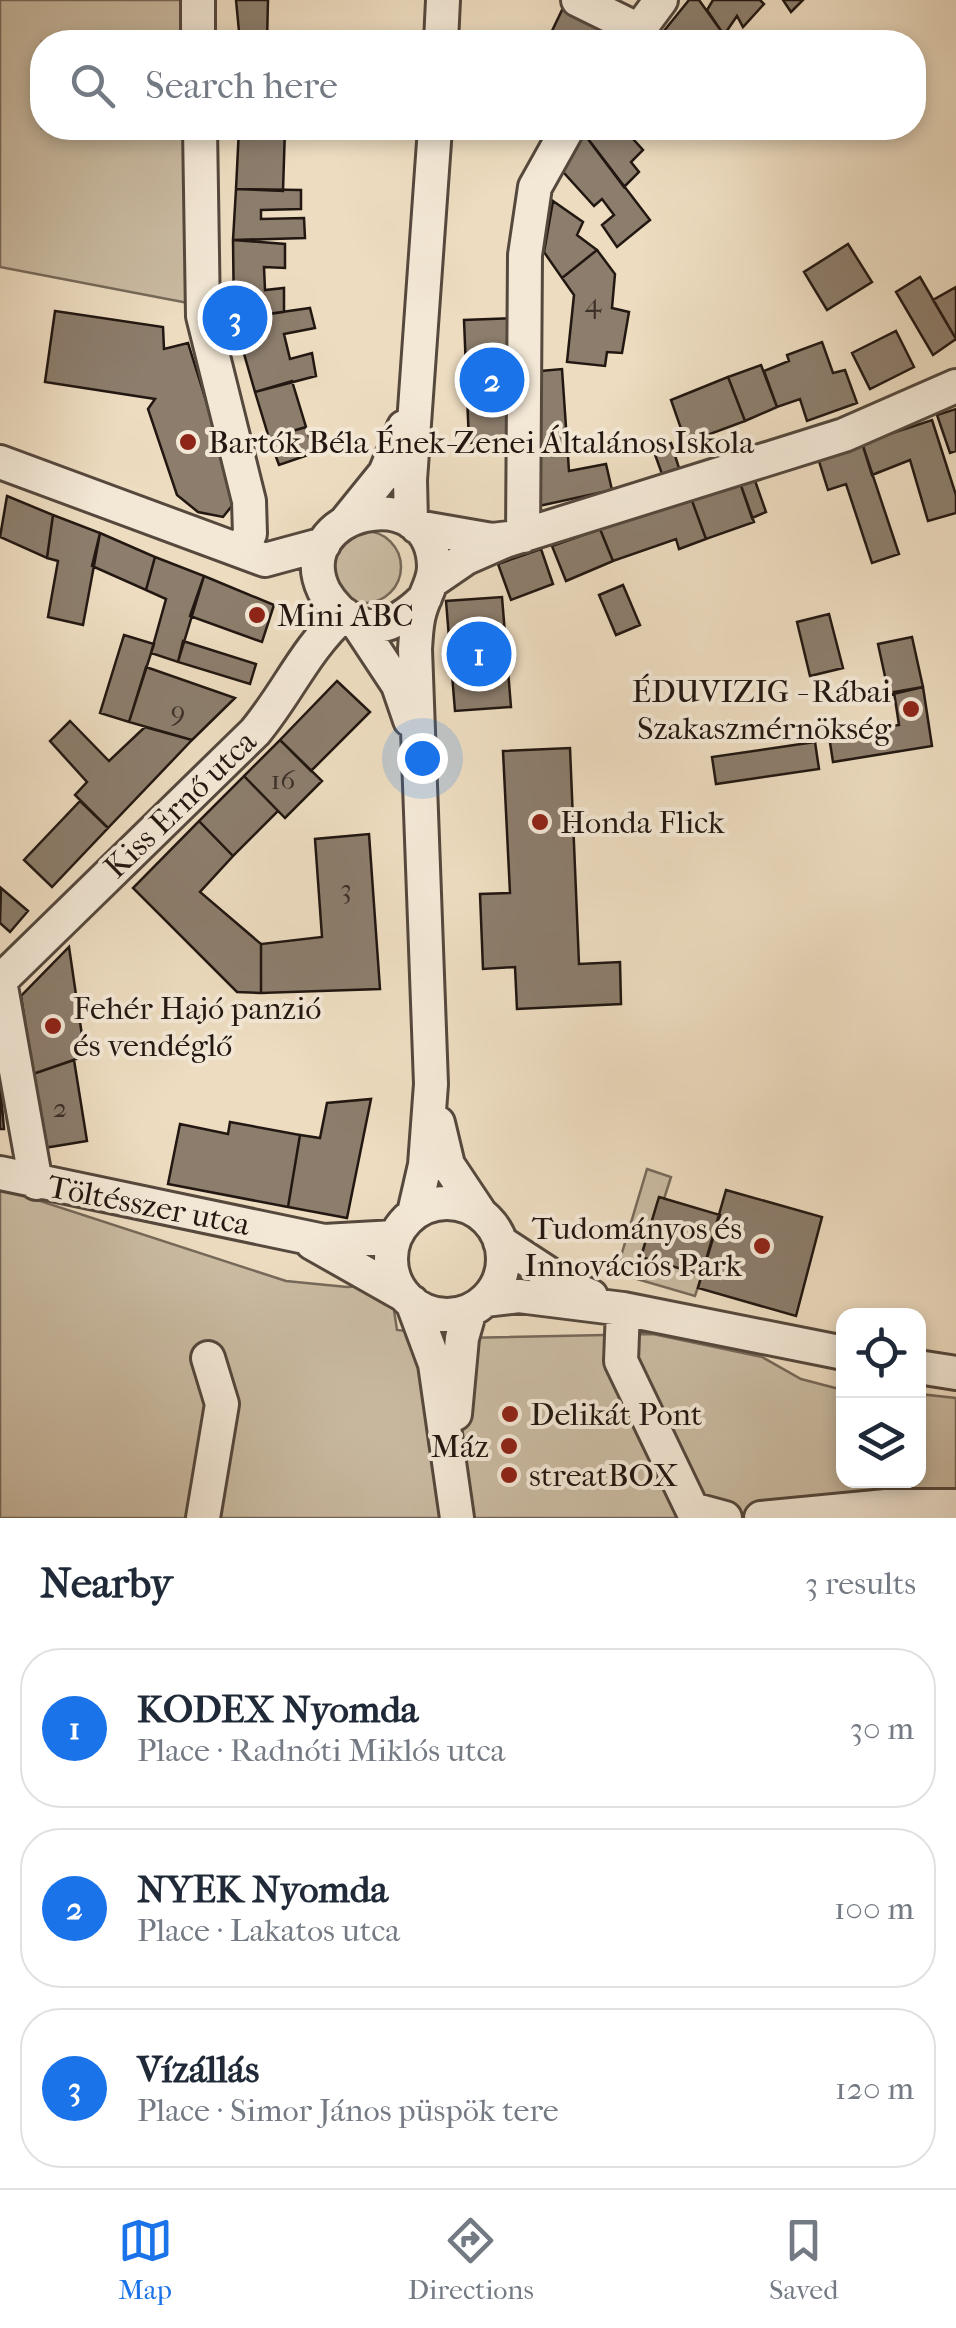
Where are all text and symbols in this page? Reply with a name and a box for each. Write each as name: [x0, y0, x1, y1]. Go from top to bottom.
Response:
search box: [30, 30, 926, 140]
icon: search: [65, 58, 120, 113]
text: Search here: [145, 63, 338, 108]
pin: 3: [202, 280, 268, 356]
house number: 4: [585, 286, 603, 319]
pin: 2: [460, 342, 524, 418]
place label: Bartók Béla Ének-Zenei Általános Iskola: [208, 424, 755, 461]
marker: Bartók Béla Ének-Zenei Általános Iskola: [177, 431, 199, 453]
place label: Mini ABC: [277, 597, 414, 634]
marker: Mini ABC: [246, 604, 268, 626]
pin: 1: [446, 616, 512, 692]
place label: ÉDUVIZIG - Rábai Szakaszmérnökség: [632, 673, 892, 747]
house number: 9: [171, 694, 185, 727]
marker: ÉDUVIZIG - Rábai Szakaszmérnökség: [900, 698, 922, 720]
street label: Kiss Ernő utca: [97, 722, 265, 886]
your location: [397, 733, 448, 784]
house number: 16: [270, 763, 296, 796]
place label: Honda Flick: [560, 804, 725, 841]
marker: Honda Flick: [529, 811, 551, 833]
house number: 3: [340, 872, 352, 905]
place label: Fehér Hajó panzió és vendéglő: [73, 990, 321, 1064]
marker: Fehér Hajó panzió és vendéglő: [42, 1015, 64, 1037]
house number: 2: [53, 1091, 67, 1124]
street label: Töltésszer utca: [45, 1168, 254, 1243]
place label: Tudományos és Innovációs Park: [525, 1210, 743, 1284]
marker: Tudományos és Innovációs Park: [751, 1235, 773, 1257]
map controls: [836, 1308, 926, 1488]
button: locate: [836, 1308, 926, 1398]
place label: Delikát Pont: [530, 1396, 703, 1433]
button: layers: [836, 1398, 926, 1488]
marker: Delikát Pont: [499, 1403, 521, 1425]
place label: Máz: [431, 1428, 489, 1465]
marker: Máz: [498, 1435, 520, 1457]
place label: streatBOX: [529, 1457, 678, 1494]
marker: streatBOX: [498, 1464, 520, 1486]
text: Nearby: [40, 1559, 172, 1608]
text: 3 results: [805, 1565, 916, 1602]
text: KODEX Nyomda: [137, 1687, 418, 1732]
text: 1: [69, 1710, 80, 1747]
text: 30 m: [850, 1710, 914, 1747]
text: Place · Radnóti Miklós utca: [137, 1732, 505, 1769]
text: NYEK Nyomda: [137, 1867, 388, 1912]
text: 2: [66, 1890, 83, 1927]
text: 100 m: [834, 1890, 914, 1927]
text: Place · Lakatos utca: [137, 1912, 400, 1949]
text: Vízállás: [137, 2047, 259, 2092]
text: 3: [68, 2070, 81, 2107]
text: 120 m: [835, 2070, 914, 2107]
text: Place · Simor János püspök tere: [137, 2092, 559, 2129]
tab: Map: [118, 2213, 173, 2306]
tab: Directions: [408, 2213, 534, 2306]
tab: Saved: [769, 2213, 838, 2306]

